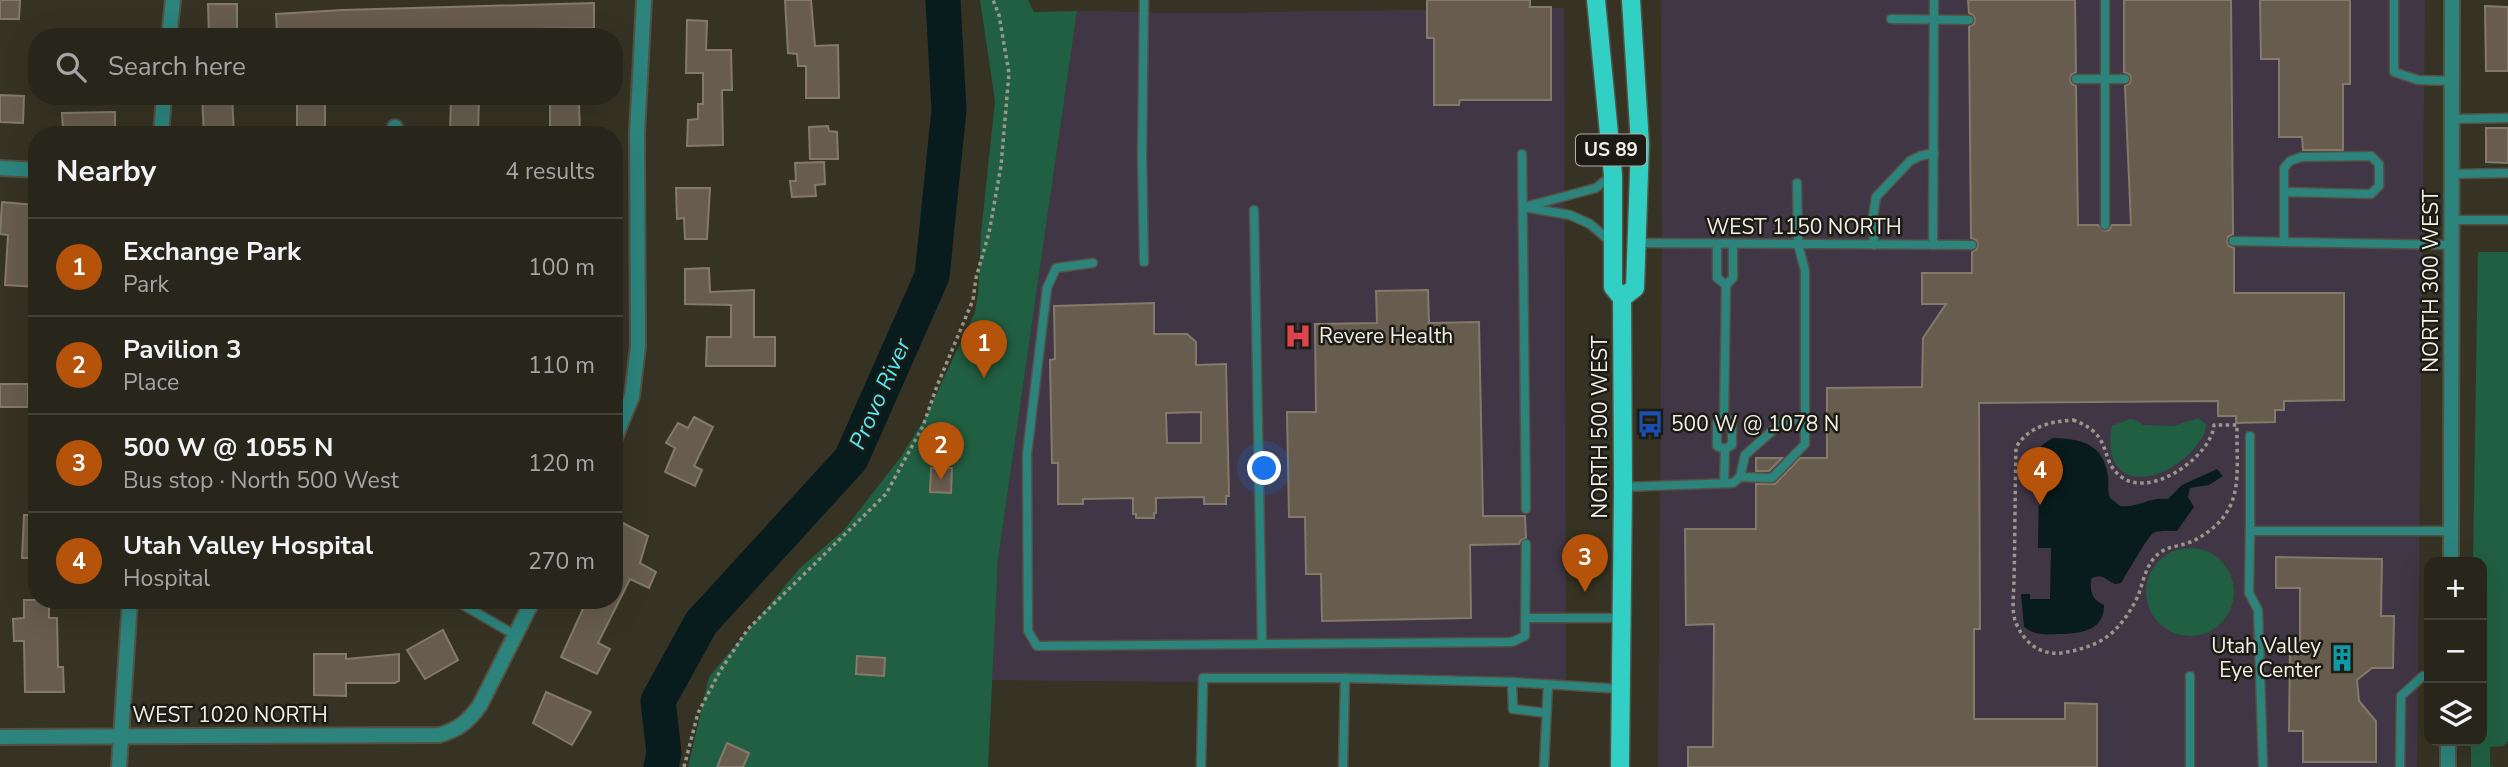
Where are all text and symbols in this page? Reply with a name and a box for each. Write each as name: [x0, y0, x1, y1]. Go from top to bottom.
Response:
search box: [28, 28, 623, 105]
icon: search: [52, 48, 90, 86]
text: Search here: [108, 49, 246, 84]
road number: US 89: [1576, 134, 1646, 166]
text: Nearby: [56, 151, 156, 192]
text: 4 results: [505, 156, 595, 187]
street label: NORTH 300 WEST: [2417, 189, 2445, 372]
street label: WEST 1150 NORTH: [1706, 213, 1902, 241]
text: Exchange Park: [123, 234, 301, 269]
text: 1: [72, 252, 86, 283]
text: 100 m: [528, 252, 595, 283]
text: Park: [123, 269, 169, 300]
pin: 1: [961, 320, 1007, 378]
hospital icon: Revere Health: [1283, 321, 1313, 351]
place label: Revere Health: [1319, 322, 1453, 350]
text: Pavilion 3: [123, 332, 242, 367]
water label: Provo River: [842, 333, 919, 454]
street label: NORTH 500 WEST: [1586, 335, 1614, 518]
text: 2: [72, 350, 86, 381]
text: 110 m: [528, 350, 595, 381]
text: Place: [123, 367, 179, 398]
bus stop icon: 500 W @ 1078 N: [1635, 409, 1665, 439]
place label: 500 W @ 1078 N: [1671, 410, 1839, 438]
pin: 2: [918, 422, 964, 480]
text: 500 W @ 1055 N: [123, 430, 333, 465]
pin: 4: [2017, 447, 2063, 505]
text: 3: [72, 448, 86, 479]
text: 120 m: [528, 448, 595, 479]
your location: [1247, 451, 1281, 485]
text: Bus stop · North 500 West: [123, 465, 399, 496]
text: Utah Valley Hospital: [123, 528, 373, 563]
pin: 3: [1562, 534, 1608, 592]
text: 4: [72, 546, 86, 577]
text: 270 m: [528, 546, 595, 577]
map controls: [2424, 557, 2487, 746]
button: +: [2424, 557, 2487, 620]
text: Hospital: [123, 563, 210, 594]
button: −: [2424, 620, 2487, 683]
place label: Utah Valley Eye Center: [2211, 632, 2321, 684]
building icon: Utah Valley Eye Center: [2327, 643, 2357, 673]
button: layers: [2424, 683, 2487, 746]
street label: WEST 1020 NORTH: [132, 701, 328, 729]

